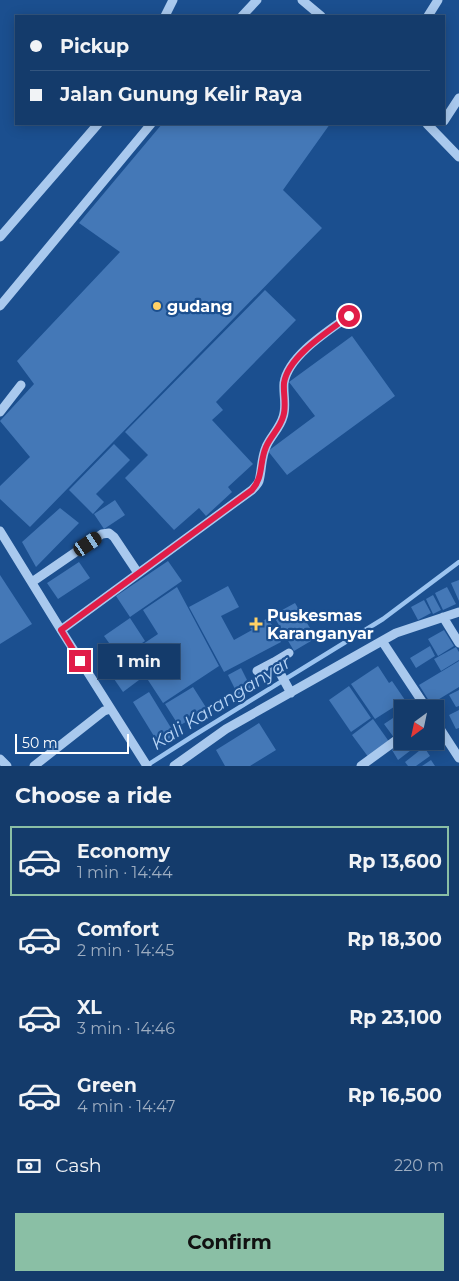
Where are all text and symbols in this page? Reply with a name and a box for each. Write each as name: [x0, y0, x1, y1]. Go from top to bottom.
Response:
text: Pickup: [60, 35, 129, 58]
text: Jalan Gunung Kelir Raya: [60, 83, 302, 106]
place label: gudang: [167, 297, 232, 316]
marker: gudang: [151, 300, 163, 312]
route start: [338, 305, 360, 327]
car: [71, 529, 104, 559]
place label: Puskesmas Karanganyar: [267, 606, 374, 643]
marker: Puskesmas Karanganyar: [249, 617, 263, 631]
callout: 1 min: [98, 644, 180, 678]
route end: [69, 650, 91, 672]
water label: Kali Karanganyar: [147, 651, 295, 755]
text: 1 min: [117, 652, 161, 671]
north arrow: [394, 700, 444, 750]
map controls: [394, 700, 444, 750]
scale bar: [15, 731, 129, 754]
text: 50 m: [22, 734, 58, 752]
text: Choose a ride: [15, 782, 172, 809]
icon: car: [17, 839, 62, 884]
text: Economy: [77, 840, 170, 863]
text: Rp 13,600: [348, 850, 442, 873]
text: 1 min · 14:44: [77, 863, 172, 882]
icon: car: [17, 917, 62, 962]
text: Comfort: [77, 918, 159, 941]
text: Rp 18,300: [347, 928, 442, 951]
text: 2 min · 14:45: [77, 941, 174, 960]
icon: car: [17, 995, 62, 1040]
text: XL: [77, 996, 102, 1019]
text: Rp 23,100: [349, 1006, 442, 1029]
text: 3 min · 14:46: [77, 1019, 175, 1038]
icon: car: [17, 1073, 62, 1118]
text: Green: [77, 1074, 137, 1097]
text: Rp 16,500: [348, 1084, 442, 1107]
text: 4 min · 14:47: [77, 1097, 175, 1116]
icon: cash: [15, 1152, 43, 1180]
text: Cash: [55, 1154, 102, 1177]
text: 220 m: [394, 1156, 444, 1175]
button: Confirm: [15, 1213, 444, 1271]

